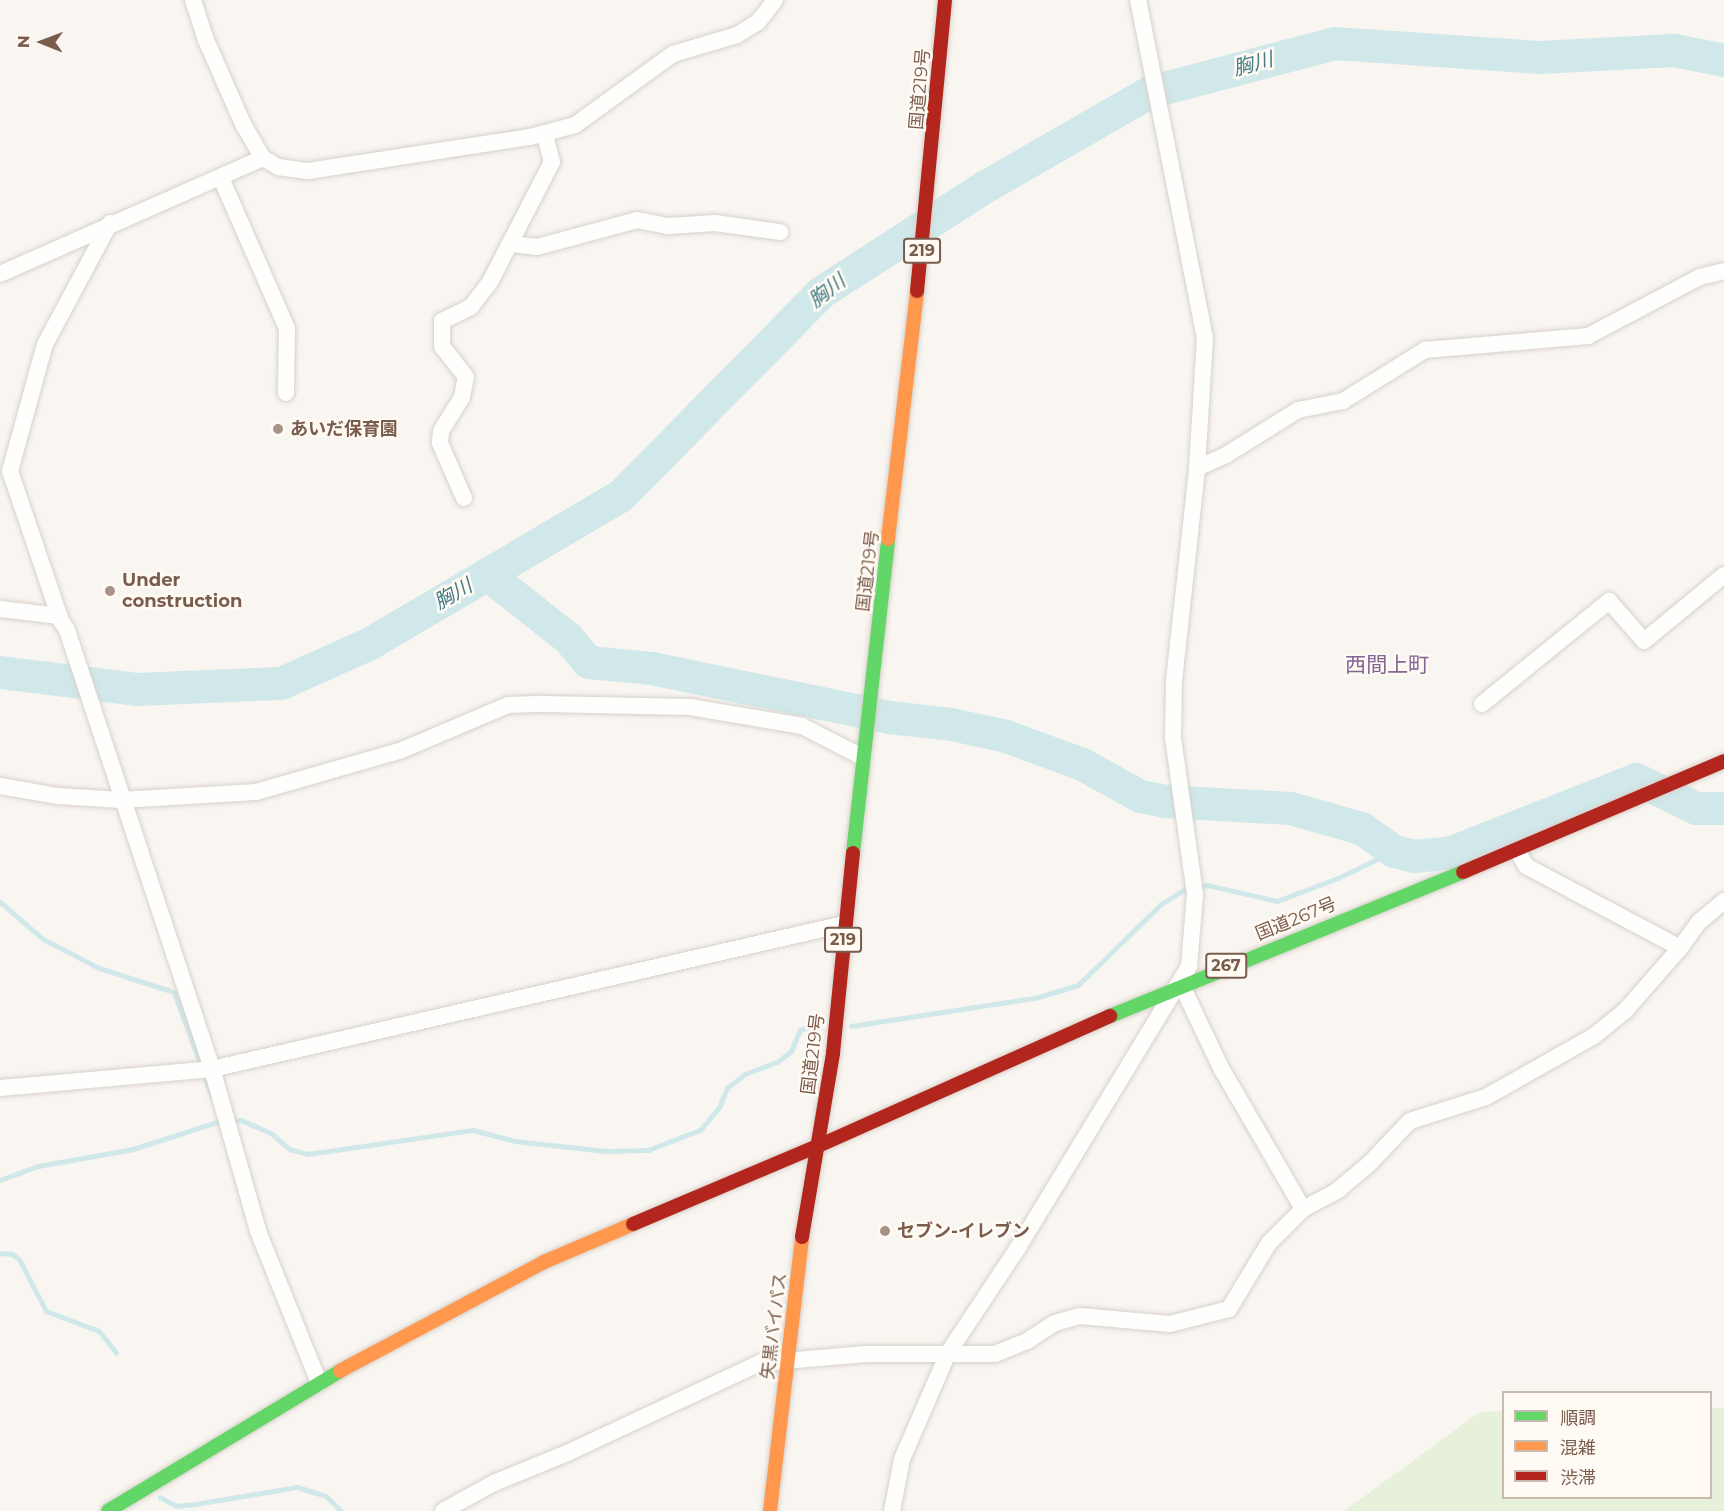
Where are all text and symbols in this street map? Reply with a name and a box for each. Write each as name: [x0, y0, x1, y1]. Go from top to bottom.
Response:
north arrow: [12, 12, 72, 72]
text: N: [14, 35, 33, 48]
street label: 国道219号: [906, 47, 934, 131]
water label: 胸川: [1231, 47, 1275, 81]
road number: 219: [902, 238, 942, 264]
water label: 胸川: [804, 269, 850, 313]
place label: あいだ保育園: [290, 418, 398, 440]
marker: あいだ保育園: [271, 422, 285, 436]
street label: 国道219号: [852, 529, 884, 613]
place label: Under construction: [122, 570, 243, 612]
water label: 胸川: [430, 574, 476, 614]
marker: Under construction: [103, 584, 117, 598]
district label: 西間上町: [1345, 652, 1429, 678]
street label: 国道267号: [1252, 893, 1340, 945]
road number: 219: [824, 927, 862, 953]
road number: 267: [1205, 953, 1247, 979]
street label: 国道219号: [797, 1012, 829, 1096]
place label: セブン-イレブン: [897, 1220, 1030, 1242]
marker: セブン-イレブン: [878, 1224, 892, 1238]
street label: 矢黒バイパス: [757, 1271, 791, 1381]
legend: [1502, 1391, 1712, 1499]
text: 順調: [1560, 1407, 1596, 1429]
text: 混雑: [1560, 1437, 1596, 1459]
text: 渋滞: [1560, 1467, 1596, 1489]

